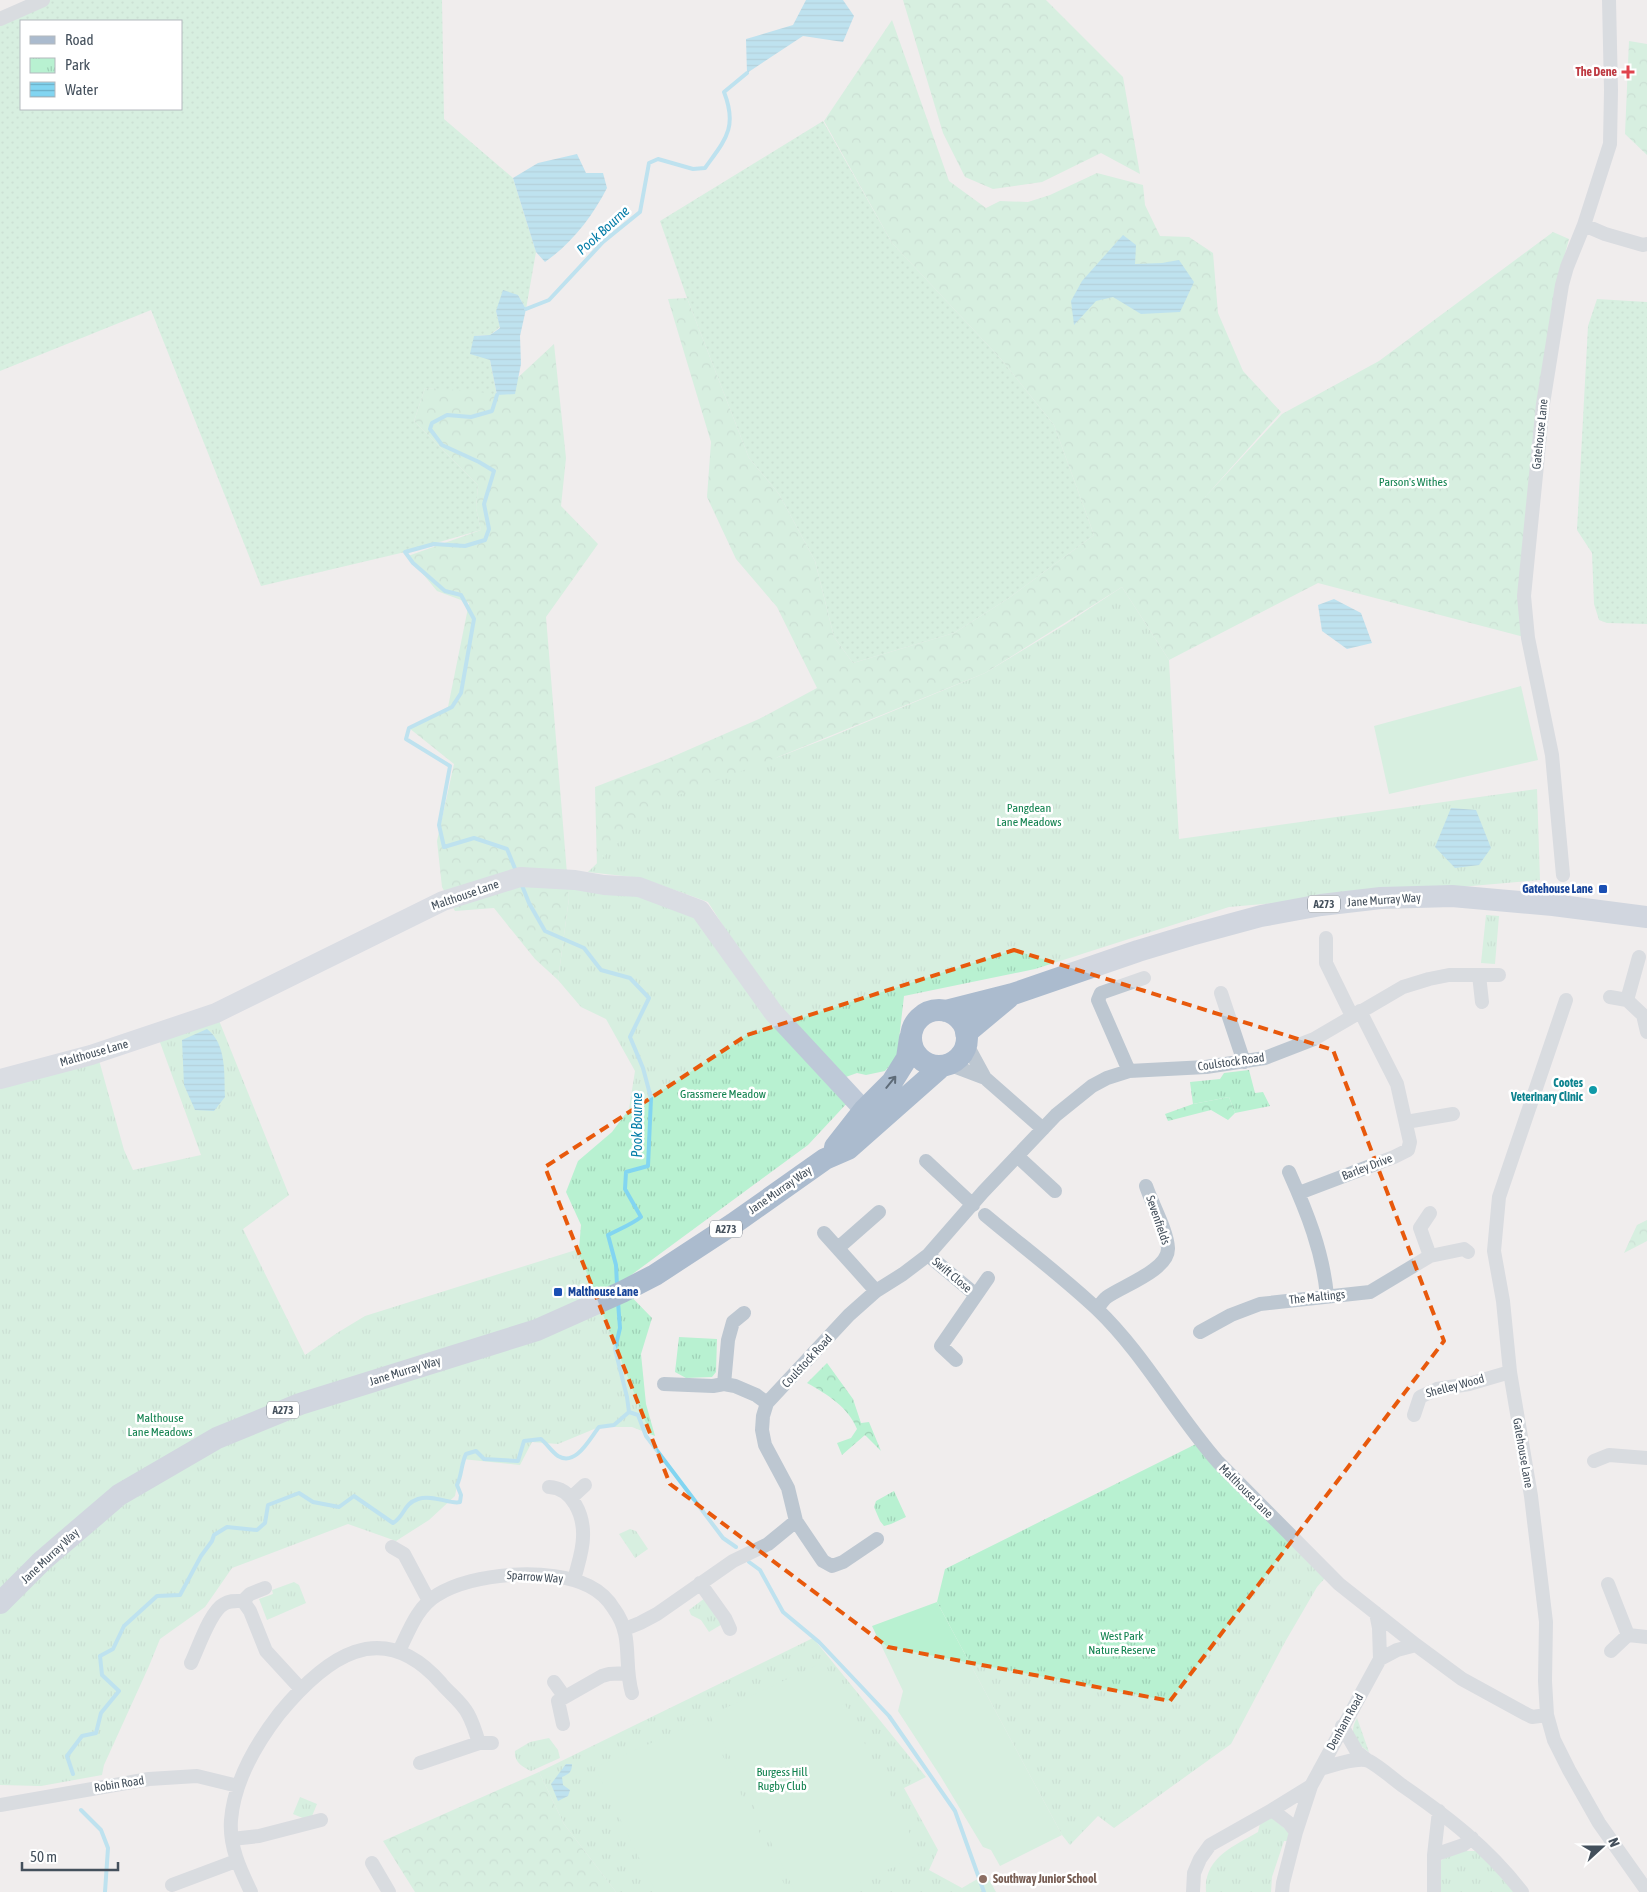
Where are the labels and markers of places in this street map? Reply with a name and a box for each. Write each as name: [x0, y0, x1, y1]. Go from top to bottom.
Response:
place label: The Dene: [1576, 65, 1618, 79]
marker: The Dene: [1621, 65, 1635, 79]
place label: Gatehouse Lane: [1522, 882, 1594, 896]
marker: Gatehouse Lane: [1597, 883, 1609, 895]
place label: Cootes Veterinary Clinic: [1510, 1076, 1584, 1104]
marker: Cootes Veterinary Clinic: [1587, 1084, 1599, 1096]
place label: Malthouse Lane: [568, 1285, 639, 1299]
marker: Malthouse Lane: [552, 1286, 564, 1298]
place label: Southway Junior School: [993, 1872, 1098, 1886]
marker: Southway Junior School: [977, 1873, 989, 1885]

